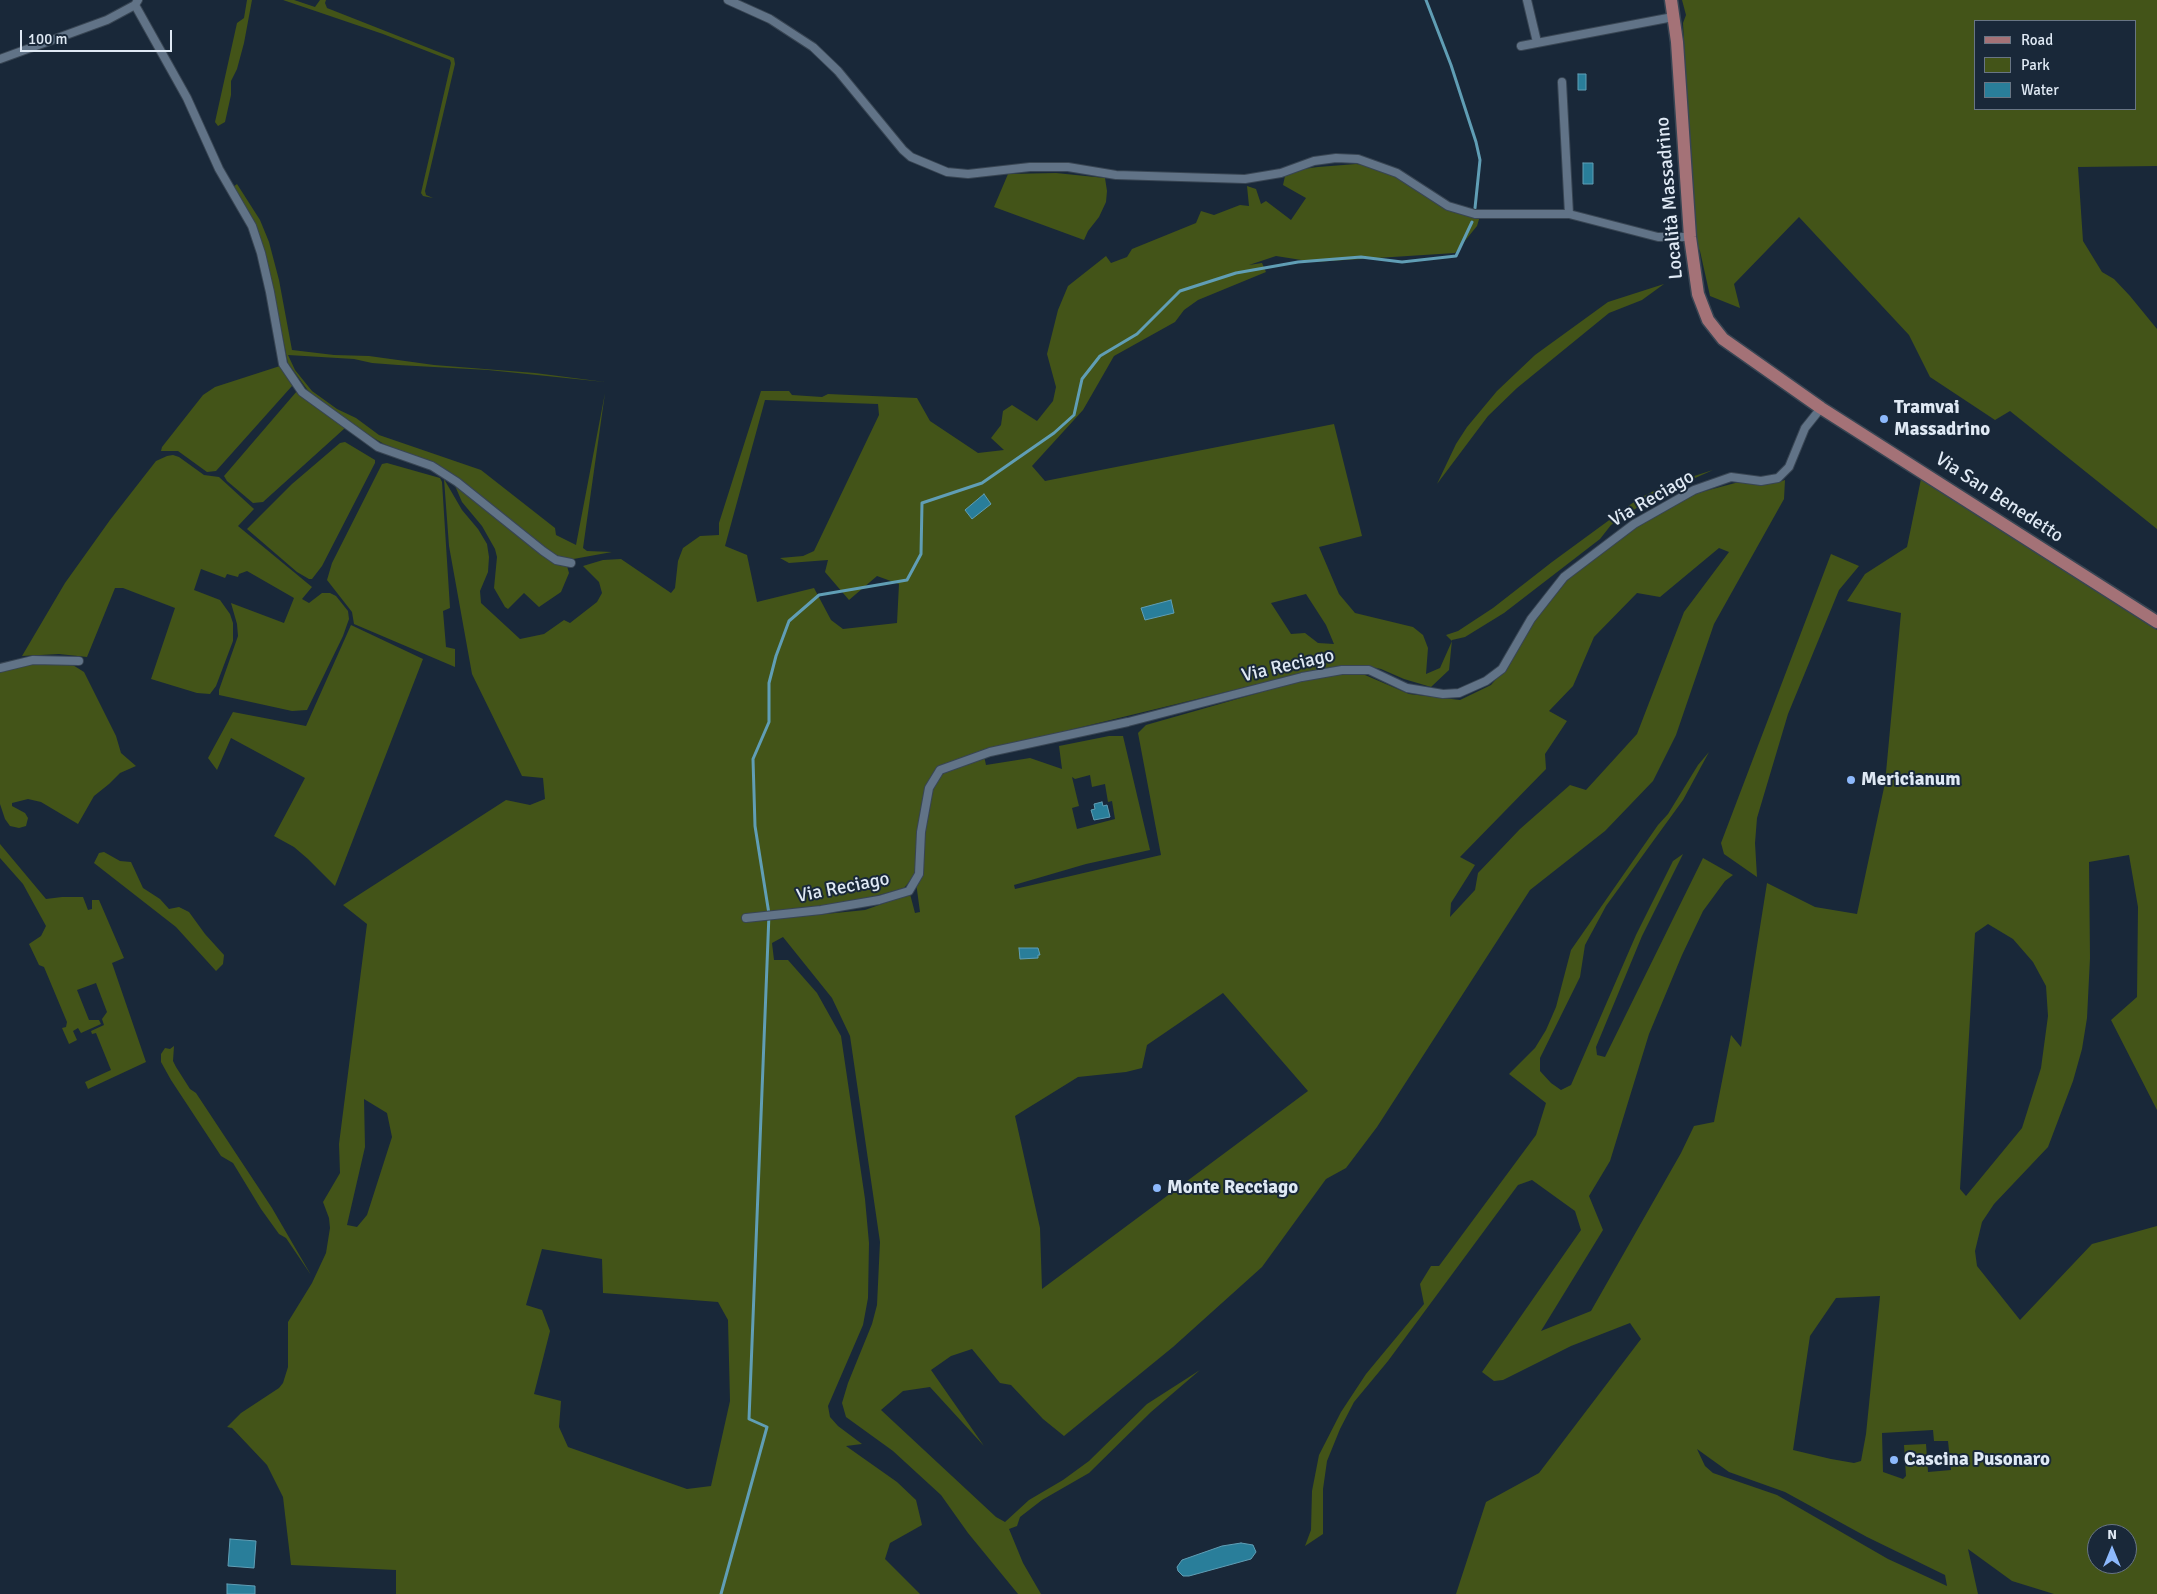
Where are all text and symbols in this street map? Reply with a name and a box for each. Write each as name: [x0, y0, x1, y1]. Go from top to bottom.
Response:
scale bar: [22, 20, 175, 52]
legend: [1974, 20, 2137, 110]
text: 100 m: [28, 30, 68, 48]
text: Road: [2021, 31, 2053, 49]
text: Park: [2021, 56, 2050, 74]
text: Water: [2021, 81, 2059, 99]
street label: Località Massadrino: [1652, 116, 1688, 280]
place label: Tramvai Massadrino: [1894, 397, 1990, 441]
marker: Tramvai Massadrino: [1878, 413, 1890, 425]
street label: Via San Benedetto: [1931, 448, 2067, 548]
street label: Via Reciago: [1605, 466, 1699, 532]
street label: Via Reciago: [1239, 644, 1337, 688]
place label: Mericianum: [1861, 769, 1961, 791]
marker: Mericianum: [1845, 774, 1857, 786]
street label: Via Reciago: [795, 868, 891, 908]
place label: Monte Recciago: [1167, 1177, 1298, 1199]
marker: Monte Recciago: [1151, 1182, 1163, 1194]
place label: Cascina Pusonaro: [1904, 1449, 2050, 1471]
marker: Cascina Pusonaro: [1888, 1454, 1900, 1466]
north arrow: [2087, 1524, 2137, 1574]
text: N: [2107, 1526, 2117, 1543]

